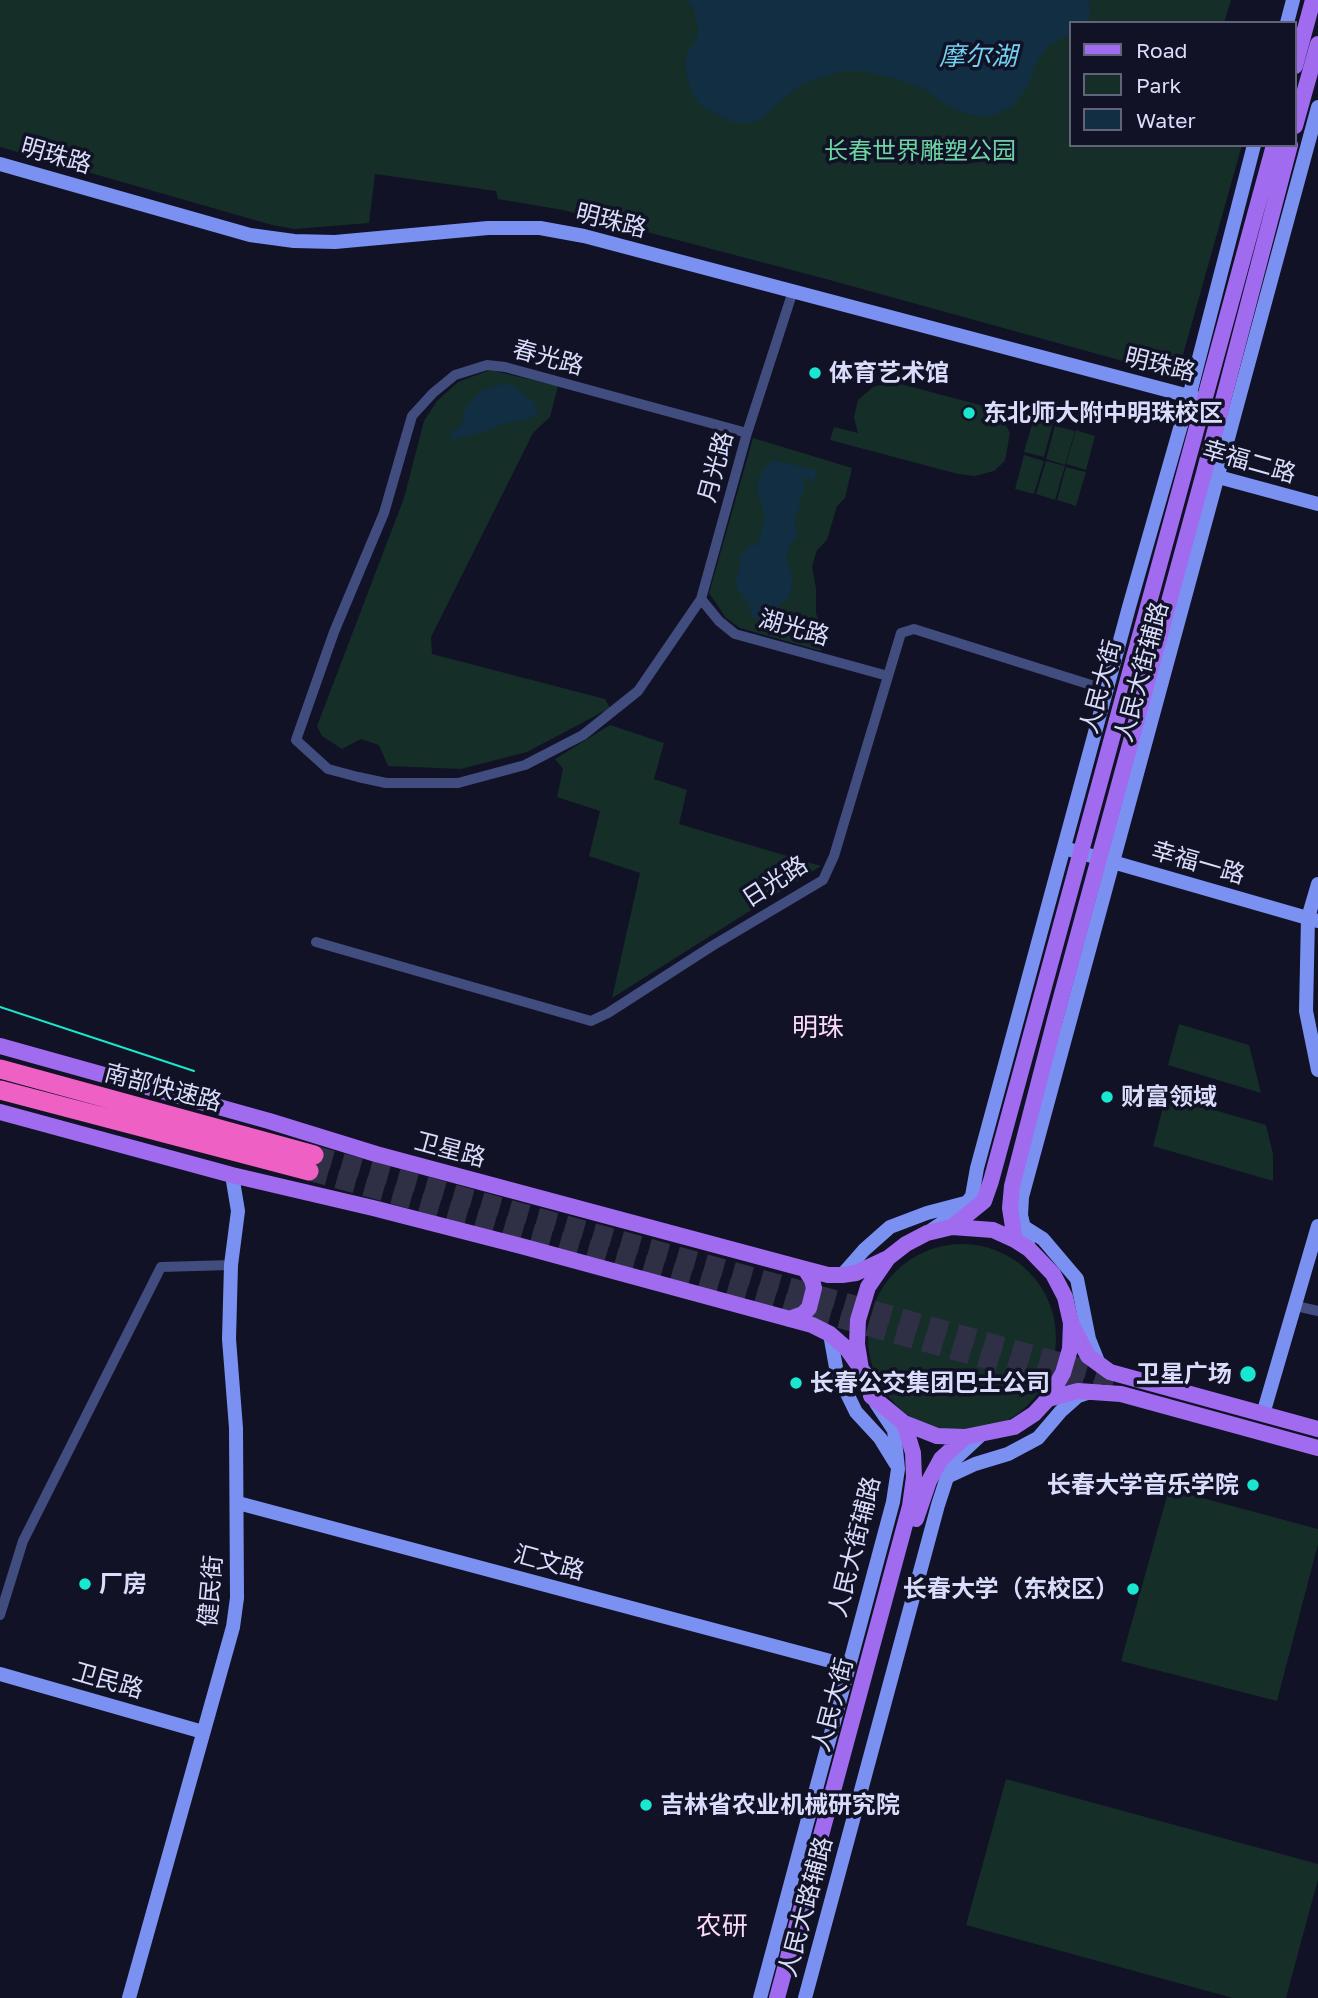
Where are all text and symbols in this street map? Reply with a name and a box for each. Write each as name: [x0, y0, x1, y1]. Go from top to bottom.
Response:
legend: [1070, 21, 1297, 147]
text: Road: [1136, 37, 1187, 63]
water label: 摩尔湖: [939, 41, 1017, 73]
text: Park: [1136, 72, 1181, 98]
text: Water: [1136, 107, 1196, 133]
street label: 明珠路: [17, 132, 95, 180]
park label: 长春世界雕塑公园: [824, 137, 1016, 165]
street label: 明珠路: [573, 198, 649, 244]
street label: 春光路: [509, 335, 587, 381]
street label: 明珠路: [1122, 342, 1198, 388]
place label: 体育艺术馆: [829, 359, 949, 387]
marker: 体育艺术馆: [807, 365, 823, 381]
place label: 东北师大附中明珠校区: [983, 399, 1223, 427]
marker: 东北师大附中明珠校区: [961, 405, 977, 421]
street label: 月光路: [693, 428, 739, 506]
street label: 幸福二路: [1199, 435, 1299, 489]
street label: 人民大街辅路: [1109, 599, 1175, 745]
street label: 湖光路: [755, 604, 833, 652]
street label: 人民大街: [1075, 637, 1127, 737]
street label: 幸福一路: [1148, 836, 1248, 890]
street label: 日光路: [737, 850, 813, 914]
district label: 明珠: [792, 1012, 844, 1044]
street label: 南部快速路: [101, 1059, 225, 1117]
place label: 财富领域: [1121, 1083, 1217, 1111]
marker: 财富领域: [1099, 1089, 1115, 1105]
street label: 卫星路: [411, 1127, 489, 1173]
place label: 卫星广场: [1136, 1360, 1232, 1388]
marker: 卫星广场: [1238, 1364, 1258, 1384]
place label: 长春公交集团巴士公司: [810, 1369, 1050, 1397]
marker: 长春公交集团巴士公司: [788, 1375, 804, 1391]
place label: 长春大学音乐学院: [1047, 1471, 1239, 1499]
street label: 人民大街辅路: [824, 1474, 886, 1620]
marker: 长春大学音乐学院: [1245, 1477, 1261, 1493]
street label: 汇文路: [510, 1540, 588, 1586]
street label: 健民街: [194, 1554, 228, 1628]
place label: 厂房: [99, 1570, 147, 1598]
place label: 长春大学（东校区）: [903, 1575, 1119, 1603]
marker: 厂房: [77, 1576, 93, 1592]
marker: 长春大学（东校区）: [1125, 1581, 1141, 1597]
street label: 人民大街: [807, 1655, 859, 1755]
street label: 卫民路: [69, 1657, 147, 1705]
place label: 吉林省农业机械研究院: [660, 1791, 900, 1819]
marker: 吉林省农业机械研究院: [638, 1797, 654, 1813]
street label: 人民大路辅路: [773, 1834, 839, 1980]
district label: 农研: [696, 1911, 748, 1943]

